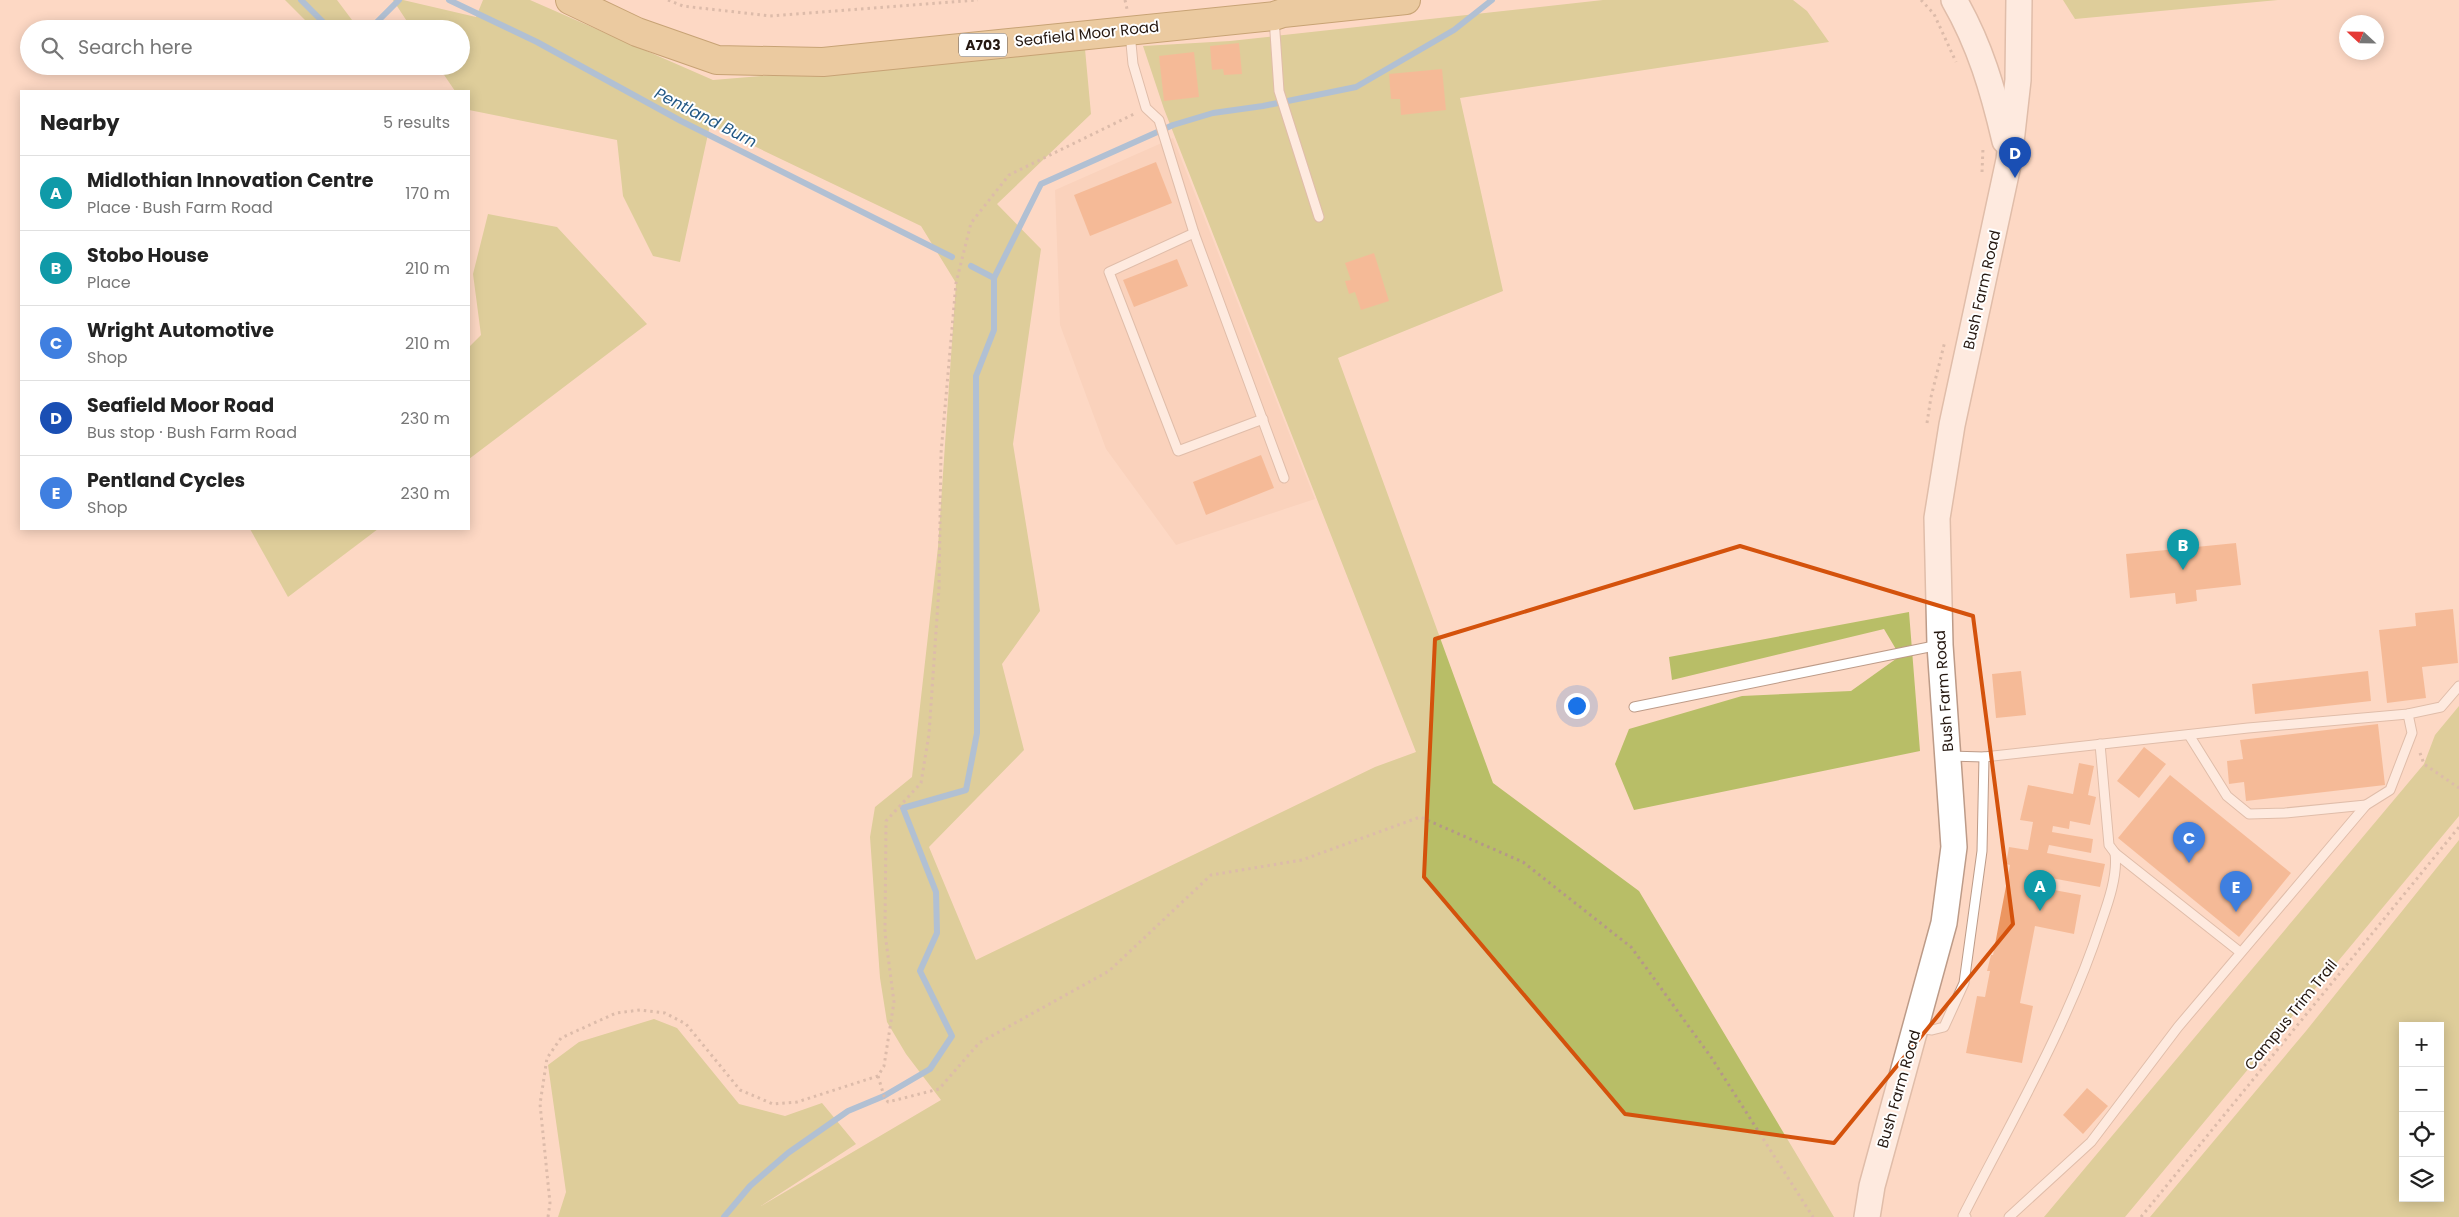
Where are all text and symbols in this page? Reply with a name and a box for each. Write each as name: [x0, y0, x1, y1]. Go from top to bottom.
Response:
street label: Seafield Moor Road: [1014, 15, 1160, 52]
north arrow: [2339, 15, 2384, 60]
search box: [20, 20, 470, 75]
icon: search: [38, 34, 66, 62]
text: Search here: [78, 34, 192, 61]
road number: A703: [959, 34, 1007, 56]
water label: Pentland Burn: [651, 82, 761, 153]
text: Nearby: [40, 108, 120, 137]
text: 5 results: [383, 111, 450, 134]
pin: D: [1999, 137, 2031, 178]
text: Midlothian Innovation Centre: [87, 167, 373, 194]
text: A: [50, 182, 62, 205]
text: 170 m: [405, 182, 450, 205]
text: Place · Bush Farm Road: [87, 196, 273, 219]
street label: Bush Farm Road: [1958, 228, 2005, 352]
text: Stobo House: [87, 242, 209, 269]
text: B: [51, 257, 61, 280]
text: 210 m: [405, 257, 450, 280]
text: Place: [87, 271, 131, 294]
text: Wright Automotive: [87, 317, 274, 344]
text: C: [50, 332, 62, 355]
text: 210 m: [405, 332, 450, 355]
text: Shop: [87, 346, 128, 369]
text: Seafield Moor Road: [87, 392, 274, 419]
text: D: [50, 407, 62, 430]
text: 230 m: [401, 407, 450, 430]
text: Bus stop · Bush Farm Road: [87, 421, 297, 444]
text: Pentland Cycles: [87, 467, 245, 494]
text: E: [52, 482, 60, 505]
text: 230 m: [401, 482, 450, 505]
text: Shop: [87, 496, 128, 519]
pin: B: [2167, 529, 2199, 570]
street label: Bush Farm Road: [1929, 629, 1958, 753]
your location: [1564, 693, 1590, 719]
pin: C: [2173, 822, 2205, 863]
pin: A: [2024, 870, 2056, 911]
pin: E: [2220, 871, 2252, 912]
street label: Campus Trim Trail: [2239, 955, 2342, 1074]
map controls: [2399, 1022, 2444, 1202]
button: +: [2399, 1022, 2444, 1067]
street label: Bush Farm Road: [1872, 1027, 1925, 1150]
button: −: [2399, 1067, 2444, 1112]
button: locate: [2399, 1112, 2444, 1157]
button: layers: [2399, 1157, 2444, 1202]

